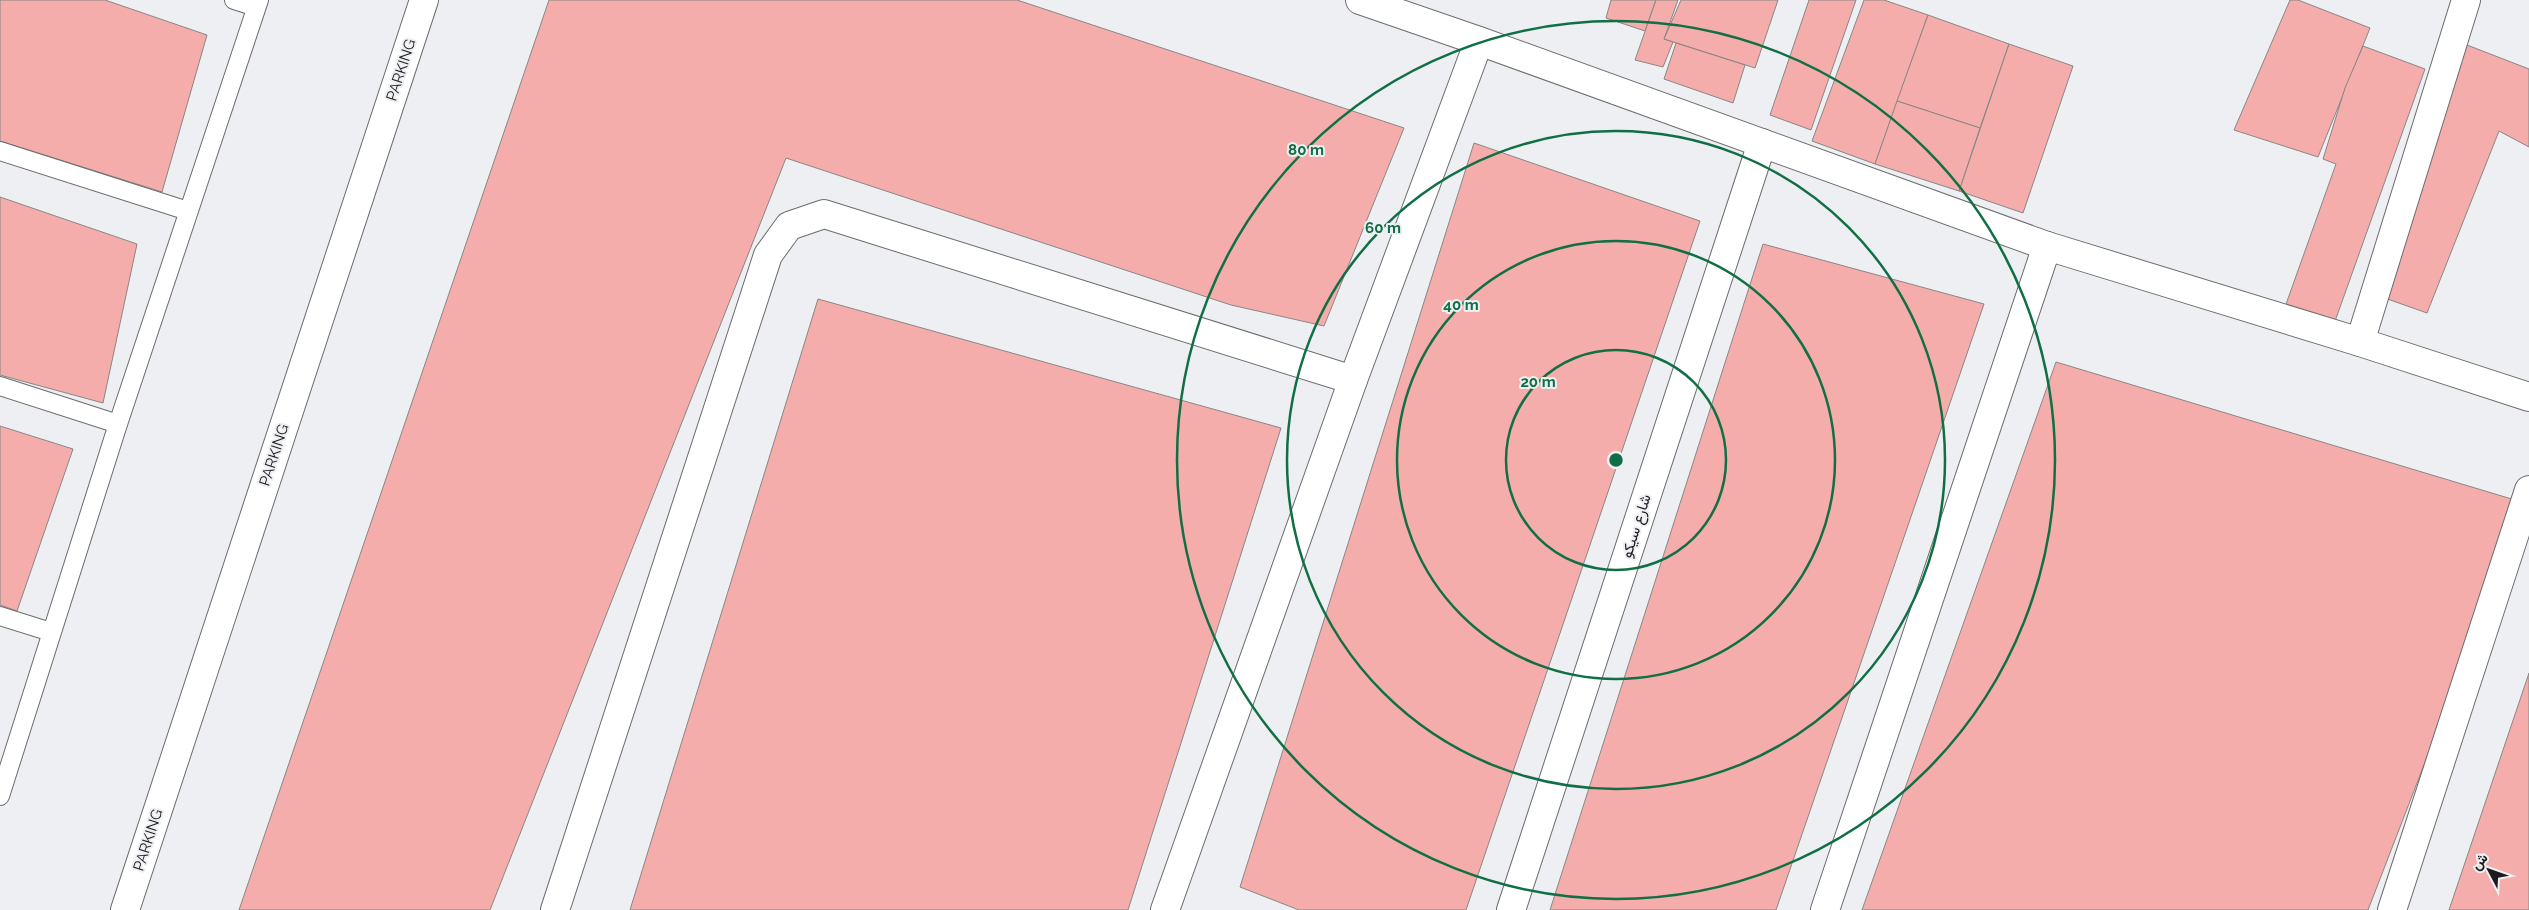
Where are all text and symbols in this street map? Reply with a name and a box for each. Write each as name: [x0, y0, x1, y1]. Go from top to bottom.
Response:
street label: PARKING: [383, 37, 419, 103]
text: 80 m: [1288, 141, 1324, 159]
text: 60 m: [1365, 219, 1401, 237]
text: 40 m: [1443, 296, 1479, 314]
text: 20 m: [1520, 373, 1556, 391]
street label: PARKING: [256, 422, 292, 488]
centre of rings: [1607, 451, 1625, 469]
street label: شارع سيكو: [1617, 492, 1657, 561]
street label: PARKING: [130, 807, 166, 873]
north arrow: [2464, 845, 2514, 895]
text: ش: [2468, 850, 2492, 874]

